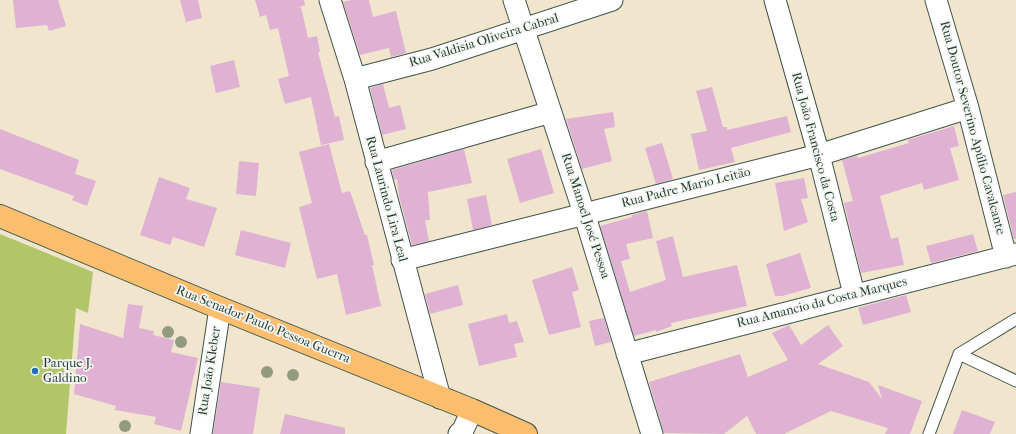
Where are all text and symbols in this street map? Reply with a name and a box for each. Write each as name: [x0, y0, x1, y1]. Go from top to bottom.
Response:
street label: Rua Valdisia Oliveira Cabral: [407, 11, 561, 71]
street label: Rua Doutor Severino Apúlio Cavalcante: [936, 19, 1008, 237]
street label: Rua João Francisco da Costa: [788, 71, 842, 223]
street label: Rua Laurindo Lira Leal: [362, 134, 410, 264]
street label: Rua Manoel José Pessoa: [557, 151, 613, 281]
street label: Rua Padre Mario Leitão: [620, 164, 752, 212]
street label: Rua Amancio da Costa Marques: [735, 274, 909, 332]
street label: Rua Senador Paulo Pessoa Guerra: [173, 283, 353, 367]
street label: Rua João Kleber: [195, 325, 225, 417]
place label: Parque J. Galdino: [43, 356, 93, 387]
marker: Parque J. Galdino: [30, 366, 40, 376]

